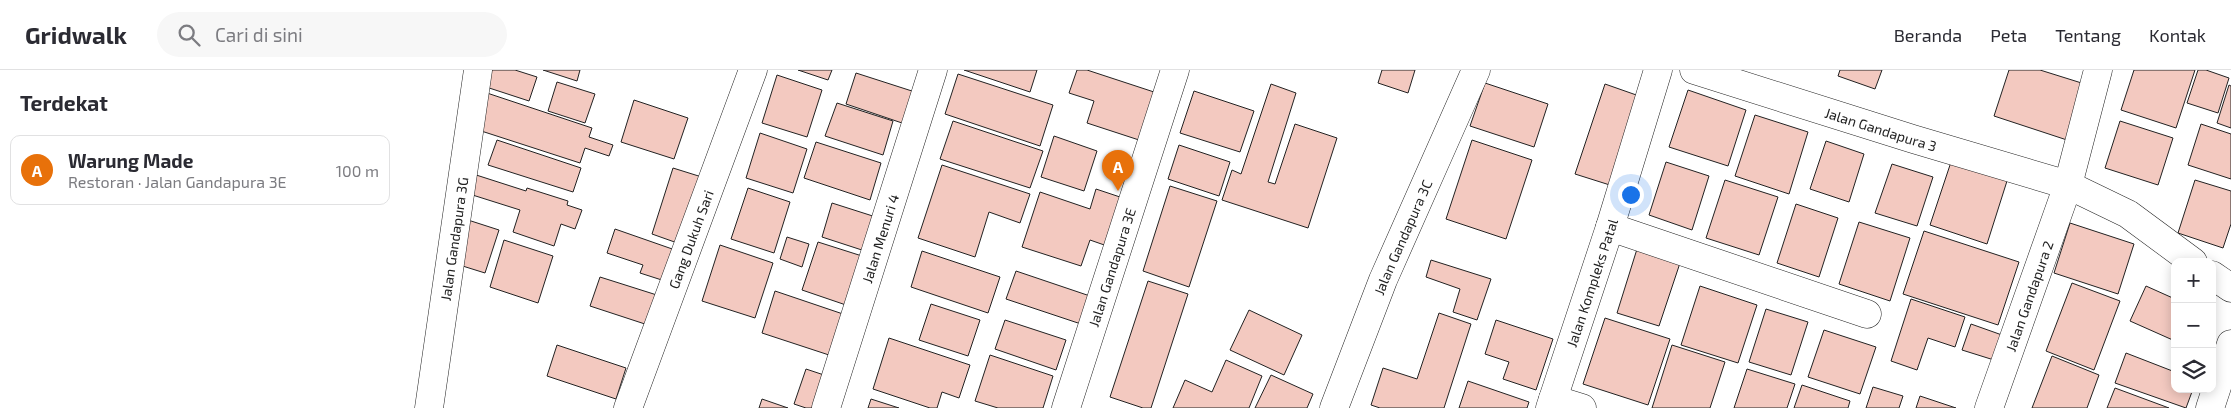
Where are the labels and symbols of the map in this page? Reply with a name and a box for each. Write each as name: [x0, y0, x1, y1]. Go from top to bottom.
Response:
street label: Jalan Gandapura 3: [1823, 103, 1939, 154]
pin: A: [1102, 150, 1134, 191]
street label: Jalan Gandapura 3G: [436, 176, 471, 302]
street label: Jalan Gandapura 3C: [1370, 177, 1435, 297]
your location: [1618, 182, 1644, 208]
street label: Gang Dukuh Sari: [664, 188, 716, 291]
street label: Jalan Menuri 4: [858, 192, 902, 285]
street label: Jalan Gandapura 3E: [1084, 205, 1139, 329]
street label: Jalan Kompleks Patal: [1562, 216, 1621, 349]
street label: Jalan Gandapura 2: [2001, 238, 2056, 354]

